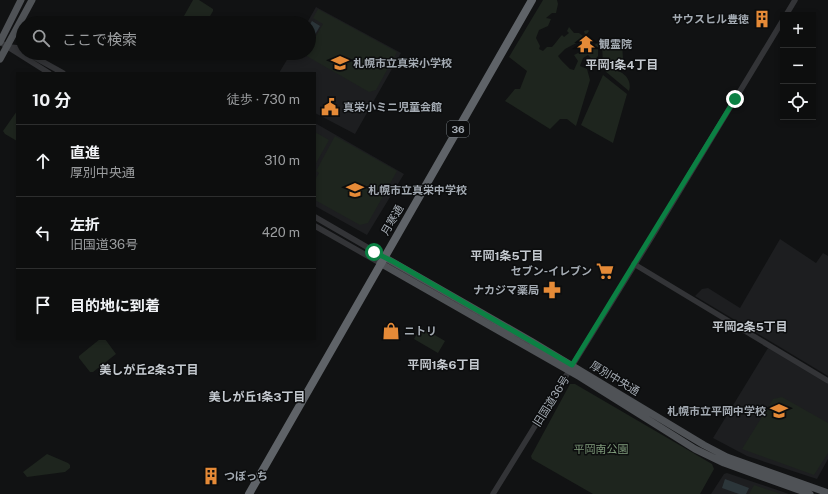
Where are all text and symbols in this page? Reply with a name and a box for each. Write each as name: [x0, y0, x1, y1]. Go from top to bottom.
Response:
building icon: サウスヒル豊徳: [752, 9, 772, 29]
map controls: [780, 12, 816, 120]
button: +: [780, 12, 816, 48]
place label: サウスヒル豊徳: [672, 13, 749, 25]
search box: [16, 16, 316, 60]
icon: search: [30, 27, 52, 49]
text: ここで検索: [62, 31, 137, 48]
temple icon: 観霊院: [576, 34, 596, 54]
place label: 観霊院: [599, 38, 632, 50]
button: −: [780, 48, 816, 84]
school or university icon: 札幌市立真栄小学校: [330, 53, 350, 73]
place label: 札幌市立真栄小学校: [353, 57, 452, 69]
district label: 平岡1条4丁目: [585, 58, 659, 72]
button: locate: [780, 84, 816, 120]
text: 10 分: [32, 90, 71, 110]
route end: [726, 90, 744, 108]
text: 徒歩 · 730 m: [227, 92, 300, 107]
public building icon: 真栄小ミニ児童会館: [320, 97, 340, 117]
place label: 真栄小ミニ児童会館: [343, 101, 442, 113]
road number: 36: [447, 121, 469, 137]
text: 直進: [70, 144, 100, 161]
icon: ahead: [32, 150, 54, 172]
text: 310 m: [264, 153, 300, 168]
text: 厚別中央通: [70, 165, 135, 180]
school or university icon: 札幌市立真栄中学校: [345, 180, 365, 200]
place label: 札幌市立真栄中学校: [368, 184, 467, 196]
street label: 月寒通: [379, 203, 405, 237]
text: 左折: [70, 216, 100, 233]
icon: left: [32, 222, 54, 244]
text: 420 m: [262, 225, 300, 240]
text: 旧国道36号: [70, 237, 138, 252]
route start: [365, 243, 383, 261]
district label: 平岡1条5丁目: [470, 249, 544, 263]
supermarket icon: セブン-イレブン: [595, 261, 615, 281]
place label: セブン-イレブン: [511, 265, 592, 277]
pharmacy icon: ナカジマ薬局: [542, 280, 562, 300]
place label: ナカジマ薬局: [473, 284, 539, 296]
icon: arrive: [32, 294, 54, 316]
text: 目的地に到着: [70, 297, 160, 314]
district label: 平岡2条5丁目: [712, 320, 788, 334]
shop icon: ニトリ: [381, 321, 401, 341]
place label: ニトリ: [404, 325, 437, 337]
district label: 平岡1条6丁目: [407, 358, 481, 372]
street label: 厚別中央通: [588, 359, 642, 397]
district label: 美しが丘2条3丁目: [99, 363, 199, 377]
street label: 旧国道36号: [531, 373, 571, 429]
district label: 美しが丘1条3丁目: [208, 390, 306, 404]
school or university icon: 札幌市立平岡中学校: [769, 401, 789, 421]
place label: 札幌市立平岡中学校: [667, 405, 766, 417]
park label: 平岡南公園: [574, 443, 629, 455]
building icon: つぼっち: [201, 466, 221, 486]
place label: つぼっち: [224, 470, 268, 482]

